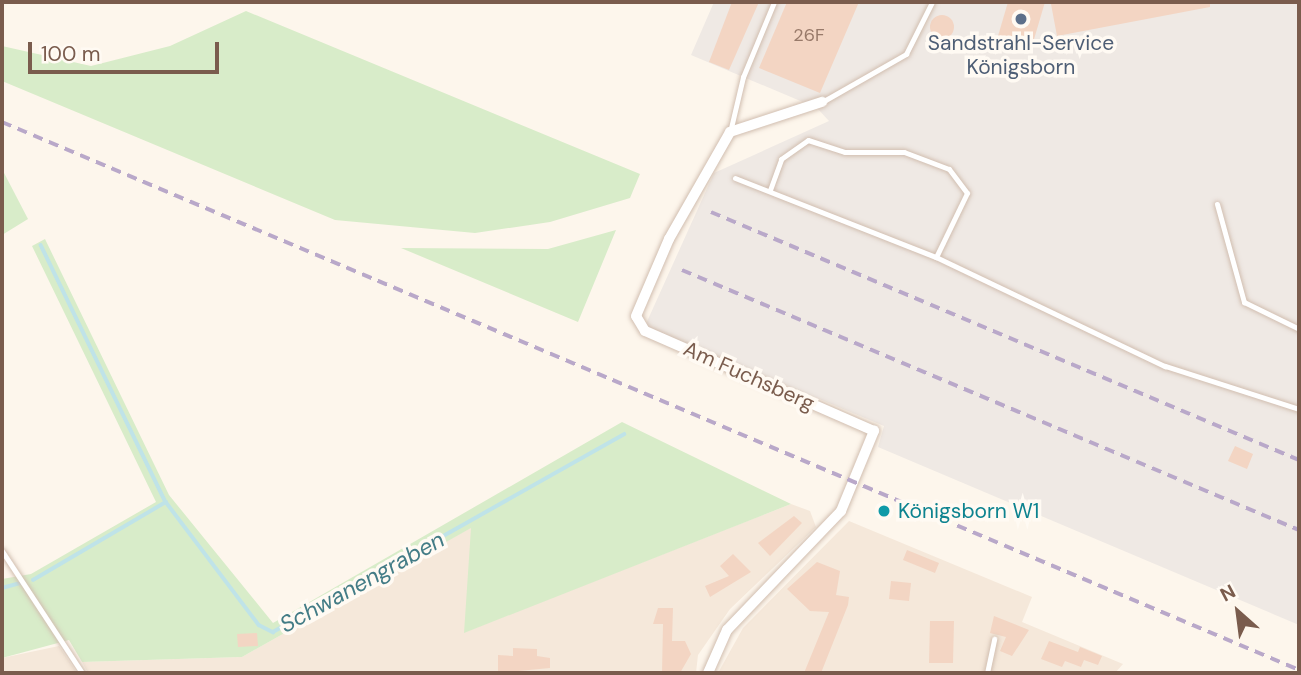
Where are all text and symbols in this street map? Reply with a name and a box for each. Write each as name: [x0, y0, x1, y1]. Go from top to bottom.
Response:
marker: Sandstrahl-Service Königsborn: [1013, 11, 1029, 27]
house number: 26F: [793, 24, 825, 46]
scale bar: [32, 28, 222, 72]
place label: Sandstrahl-Service Königsborn: [928, 30, 1114, 80]
text: 100 m: [41, 40, 101, 68]
street label: Am Fuchsberg: [680, 336, 818, 416]
place label: Königsborn W1: [898, 498, 1039, 524]
marker: Königsborn W1: [876, 503, 892, 519]
water label: Schwanengraben: [275, 525, 449, 639]
north arrow: [1203, 577, 1273, 647]
text: N: [1216, 579, 1240, 607]

